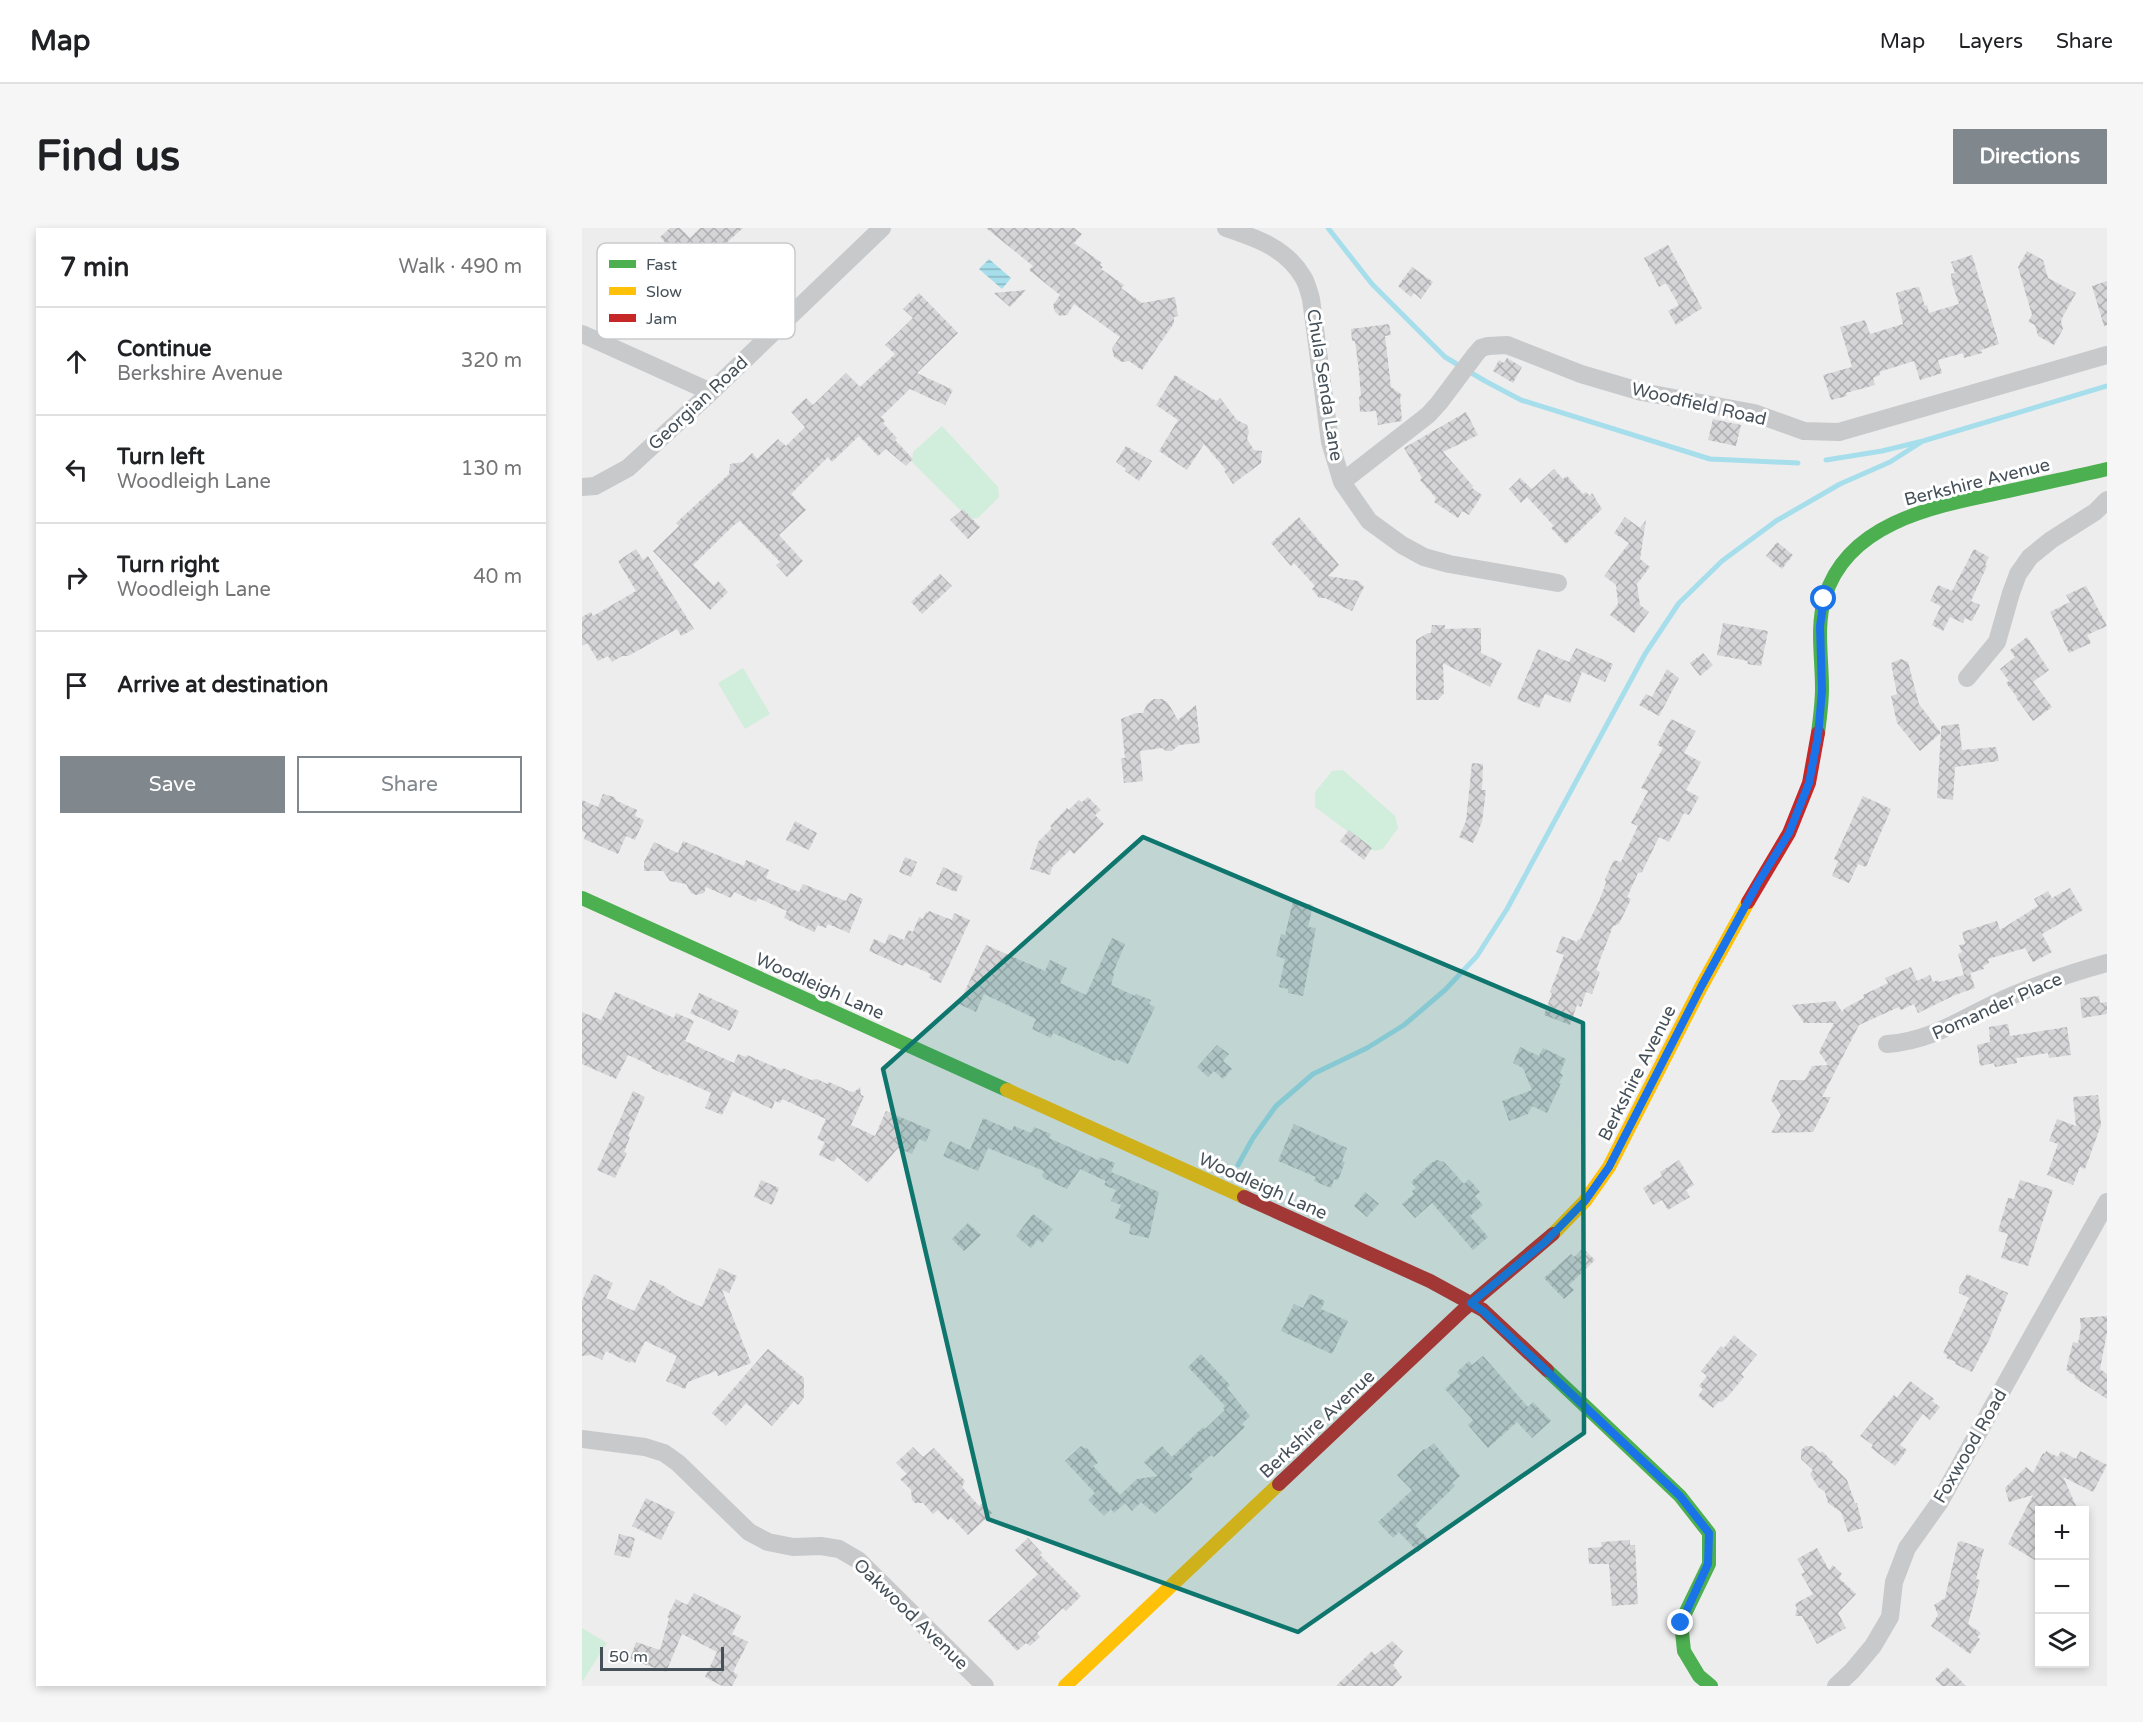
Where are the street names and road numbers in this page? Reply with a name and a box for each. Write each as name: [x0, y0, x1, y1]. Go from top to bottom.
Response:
street label: Chula Senda Lane: [1302, 307, 1348, 463]
street label: Georgian Road: [644, 351, 752, 455]
street label: Woodfield Road: [1629, 378, 1769, 430]
street label: Berkshire Avenue: [1902, 453, 2052, 511]
street label: Woodleigh Lane: [752, 948, 888, 1024]
street label: Pomander Place: [1929, 968, 2065, 1044]
street label: Berkshire Avenue: [1593, 1002, 1681, 1144]
street label: Woodleigh Lane: [1195, 1148, 1331, 1224]
street label: Berkshire Avenue: [1255, 1365, 1379, 1483]
street label: Foxwood Road: [1928, 1385, 2012, 1507]
street label: Oakwood Avenue: [849, 1554, 973, 1674]

